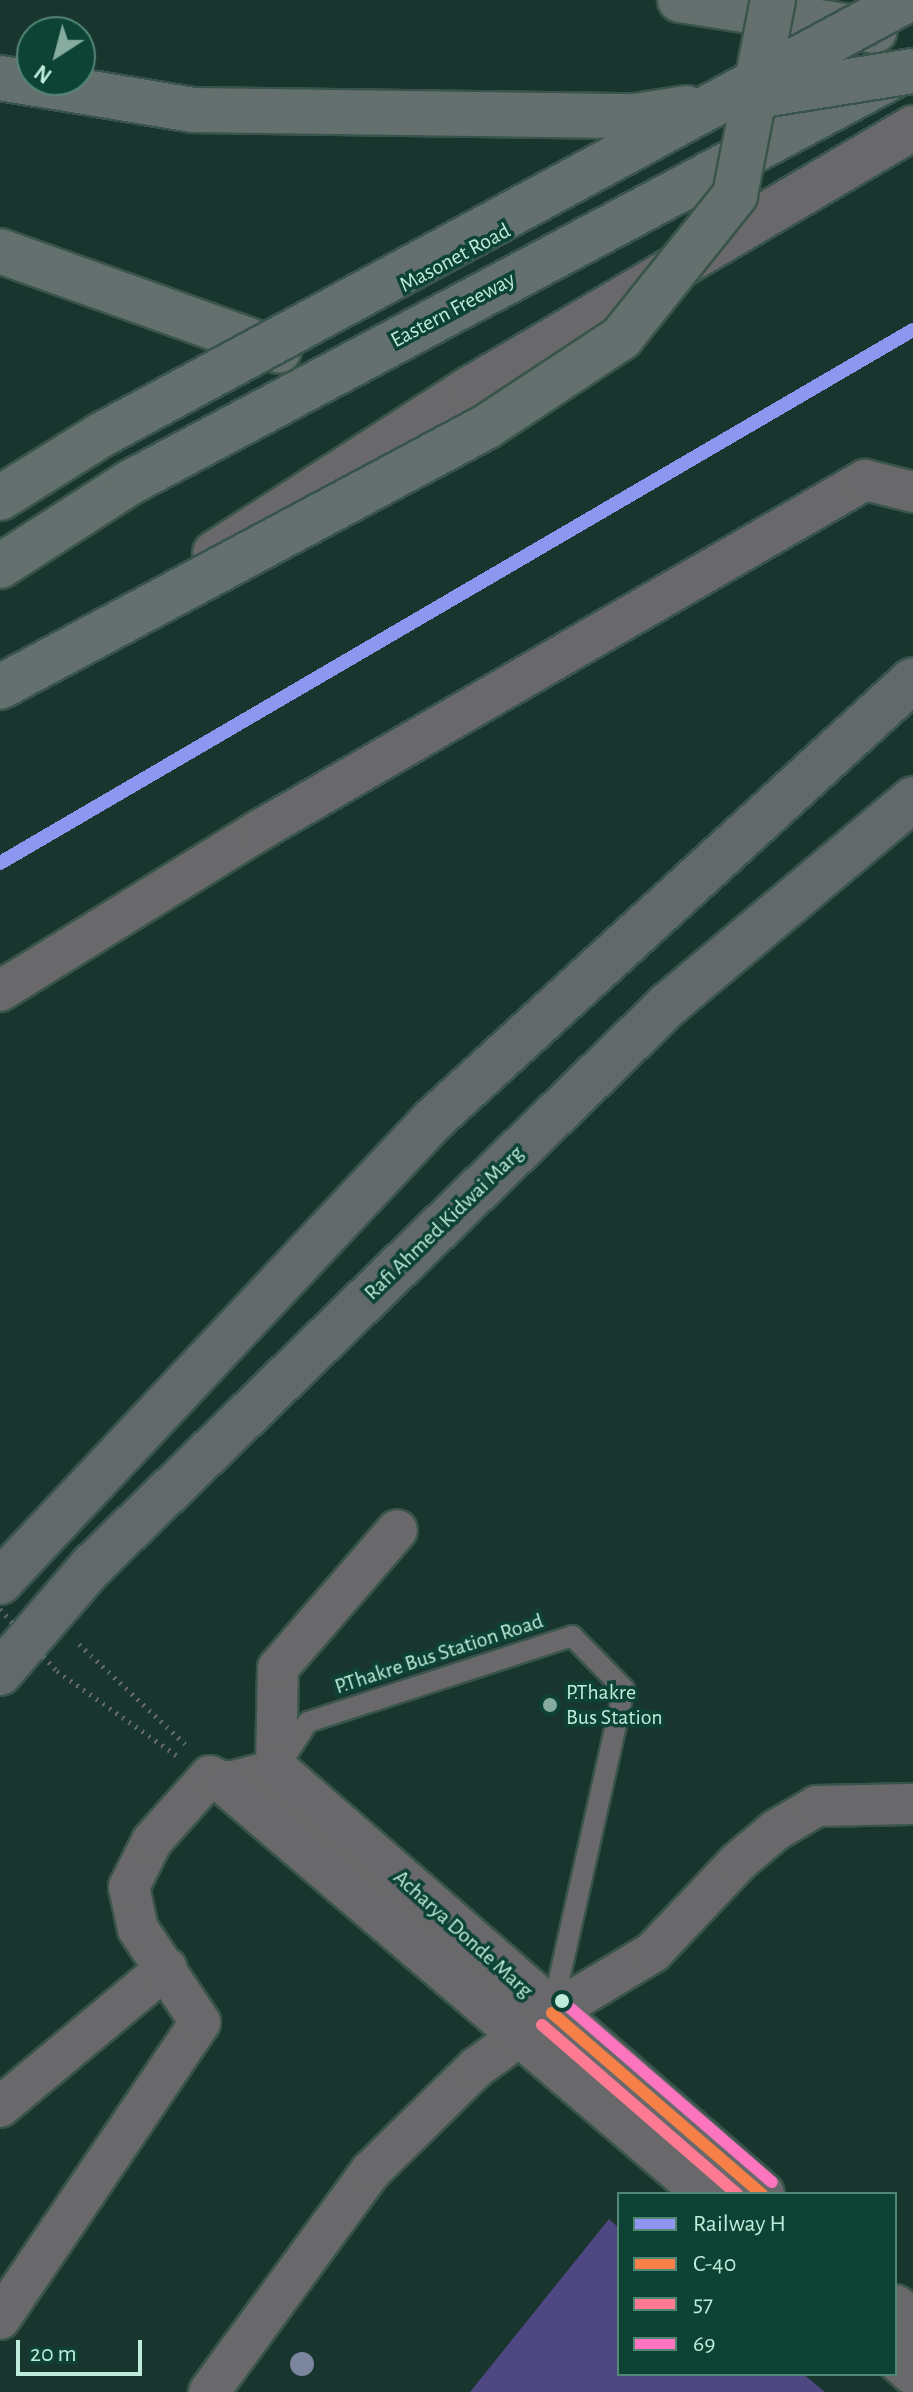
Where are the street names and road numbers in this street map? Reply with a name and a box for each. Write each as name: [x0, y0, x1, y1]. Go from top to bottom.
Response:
street label: Masonet Road: [395, 218, 515, 298]
street label: Eastern Freeway: [386, 266, 520, 354]
street label: Rafi Ahmed Kidwai Marg: [359, 1140, 529, 1306]
street label: P.Thakre Bus Station Road: [331, 1608, 547, 1700]
street label: Acharya Donde Marg: [388, 1864, 538, 2004]

